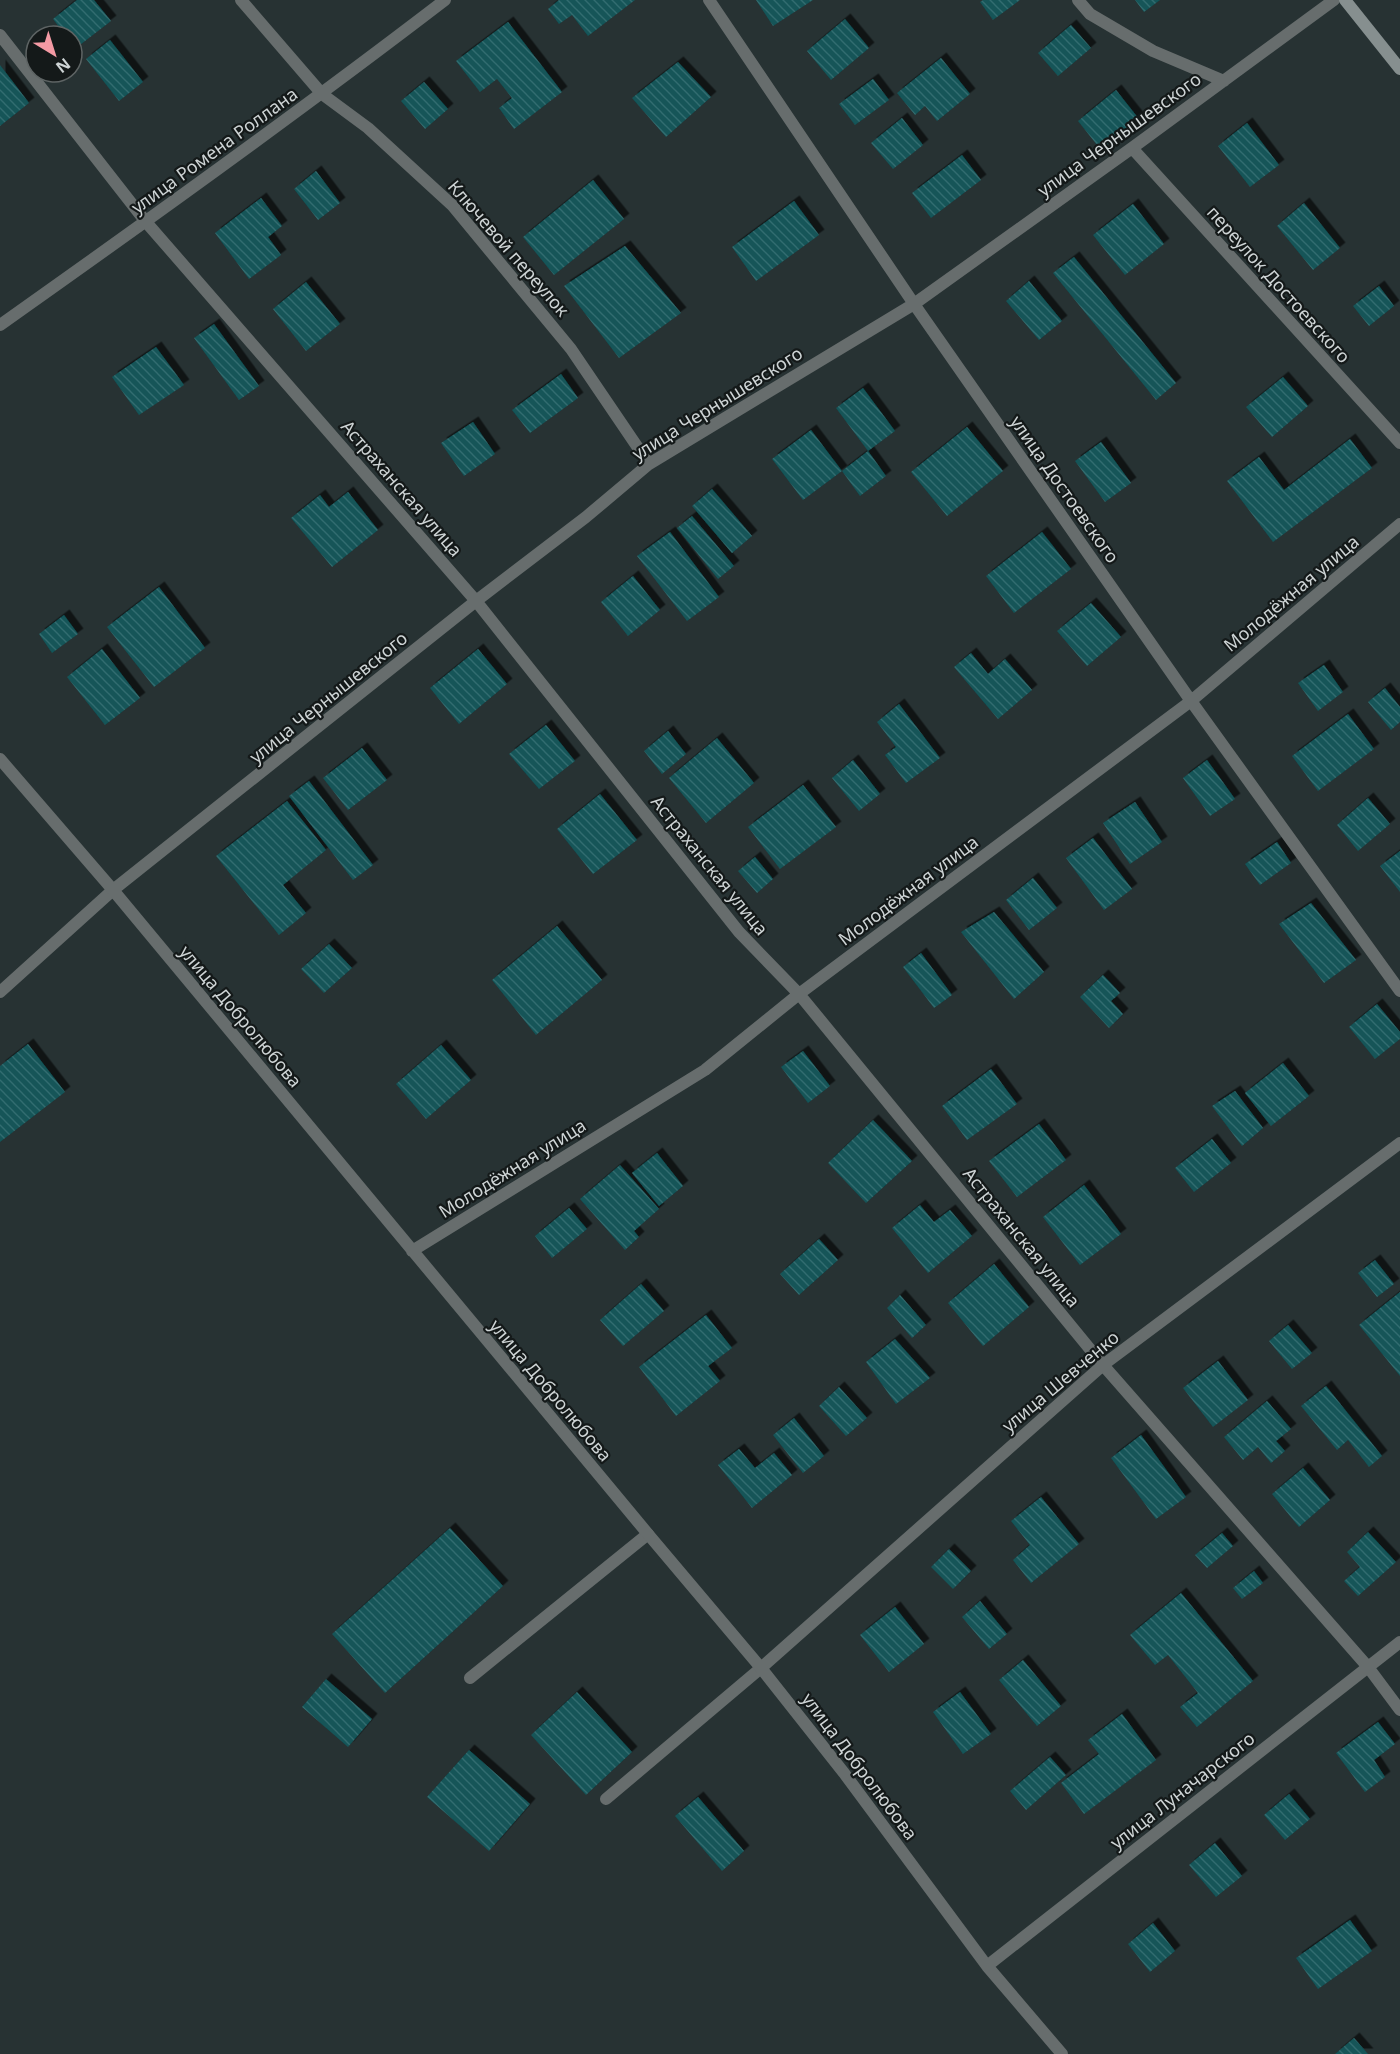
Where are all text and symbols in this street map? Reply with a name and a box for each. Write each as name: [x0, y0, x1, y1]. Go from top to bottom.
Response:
north arrow: [24, 24, 84, 84]
text: N: [51, 53, 75, 78]
street label: улица Чернышевского: [1032, 66, 1206, 202]
street label: улица Ромена Роллана: [126, 81, 302, 219]
street label: Ключевой переулок: [443, 175, 575, 322]
street label: переулок Достоевского: [1202, 200, 1356, 368]
street label: улица Чернышевского: [627, 341, 807, 465]
street label: улица Достоевского: [1005, 411, 1125, 567]
street label: Астраханская улица: [336, 415, 468, 561]
street label: Молодёжная улица: [1218, 529, 1364, 657]
street label: улица Чернышевского: [244, 626, 412, 768]
street label: Астраханская улица: [646, 790, 774, 940]
street label: Молодёжная улица: [833, 829, 983, 951]
street label: улица Добролюбова: [174, 940, 308, 1092]
street label: Молодёжная улица: [434, 1113, 590, 1223]
street label: Астраханская улица: [958, 1162, 1086, 1312]
street label: улица Добролюбова: [484, 1314, 618, 1466]
street label: улица Шевченко: [996, 1325, 1124, 1437]
street label: улица Добролюбова: [797, 1688, 923, 1844]
street label: улица Луначарского: [1105, 1726, 1259, 1854]

